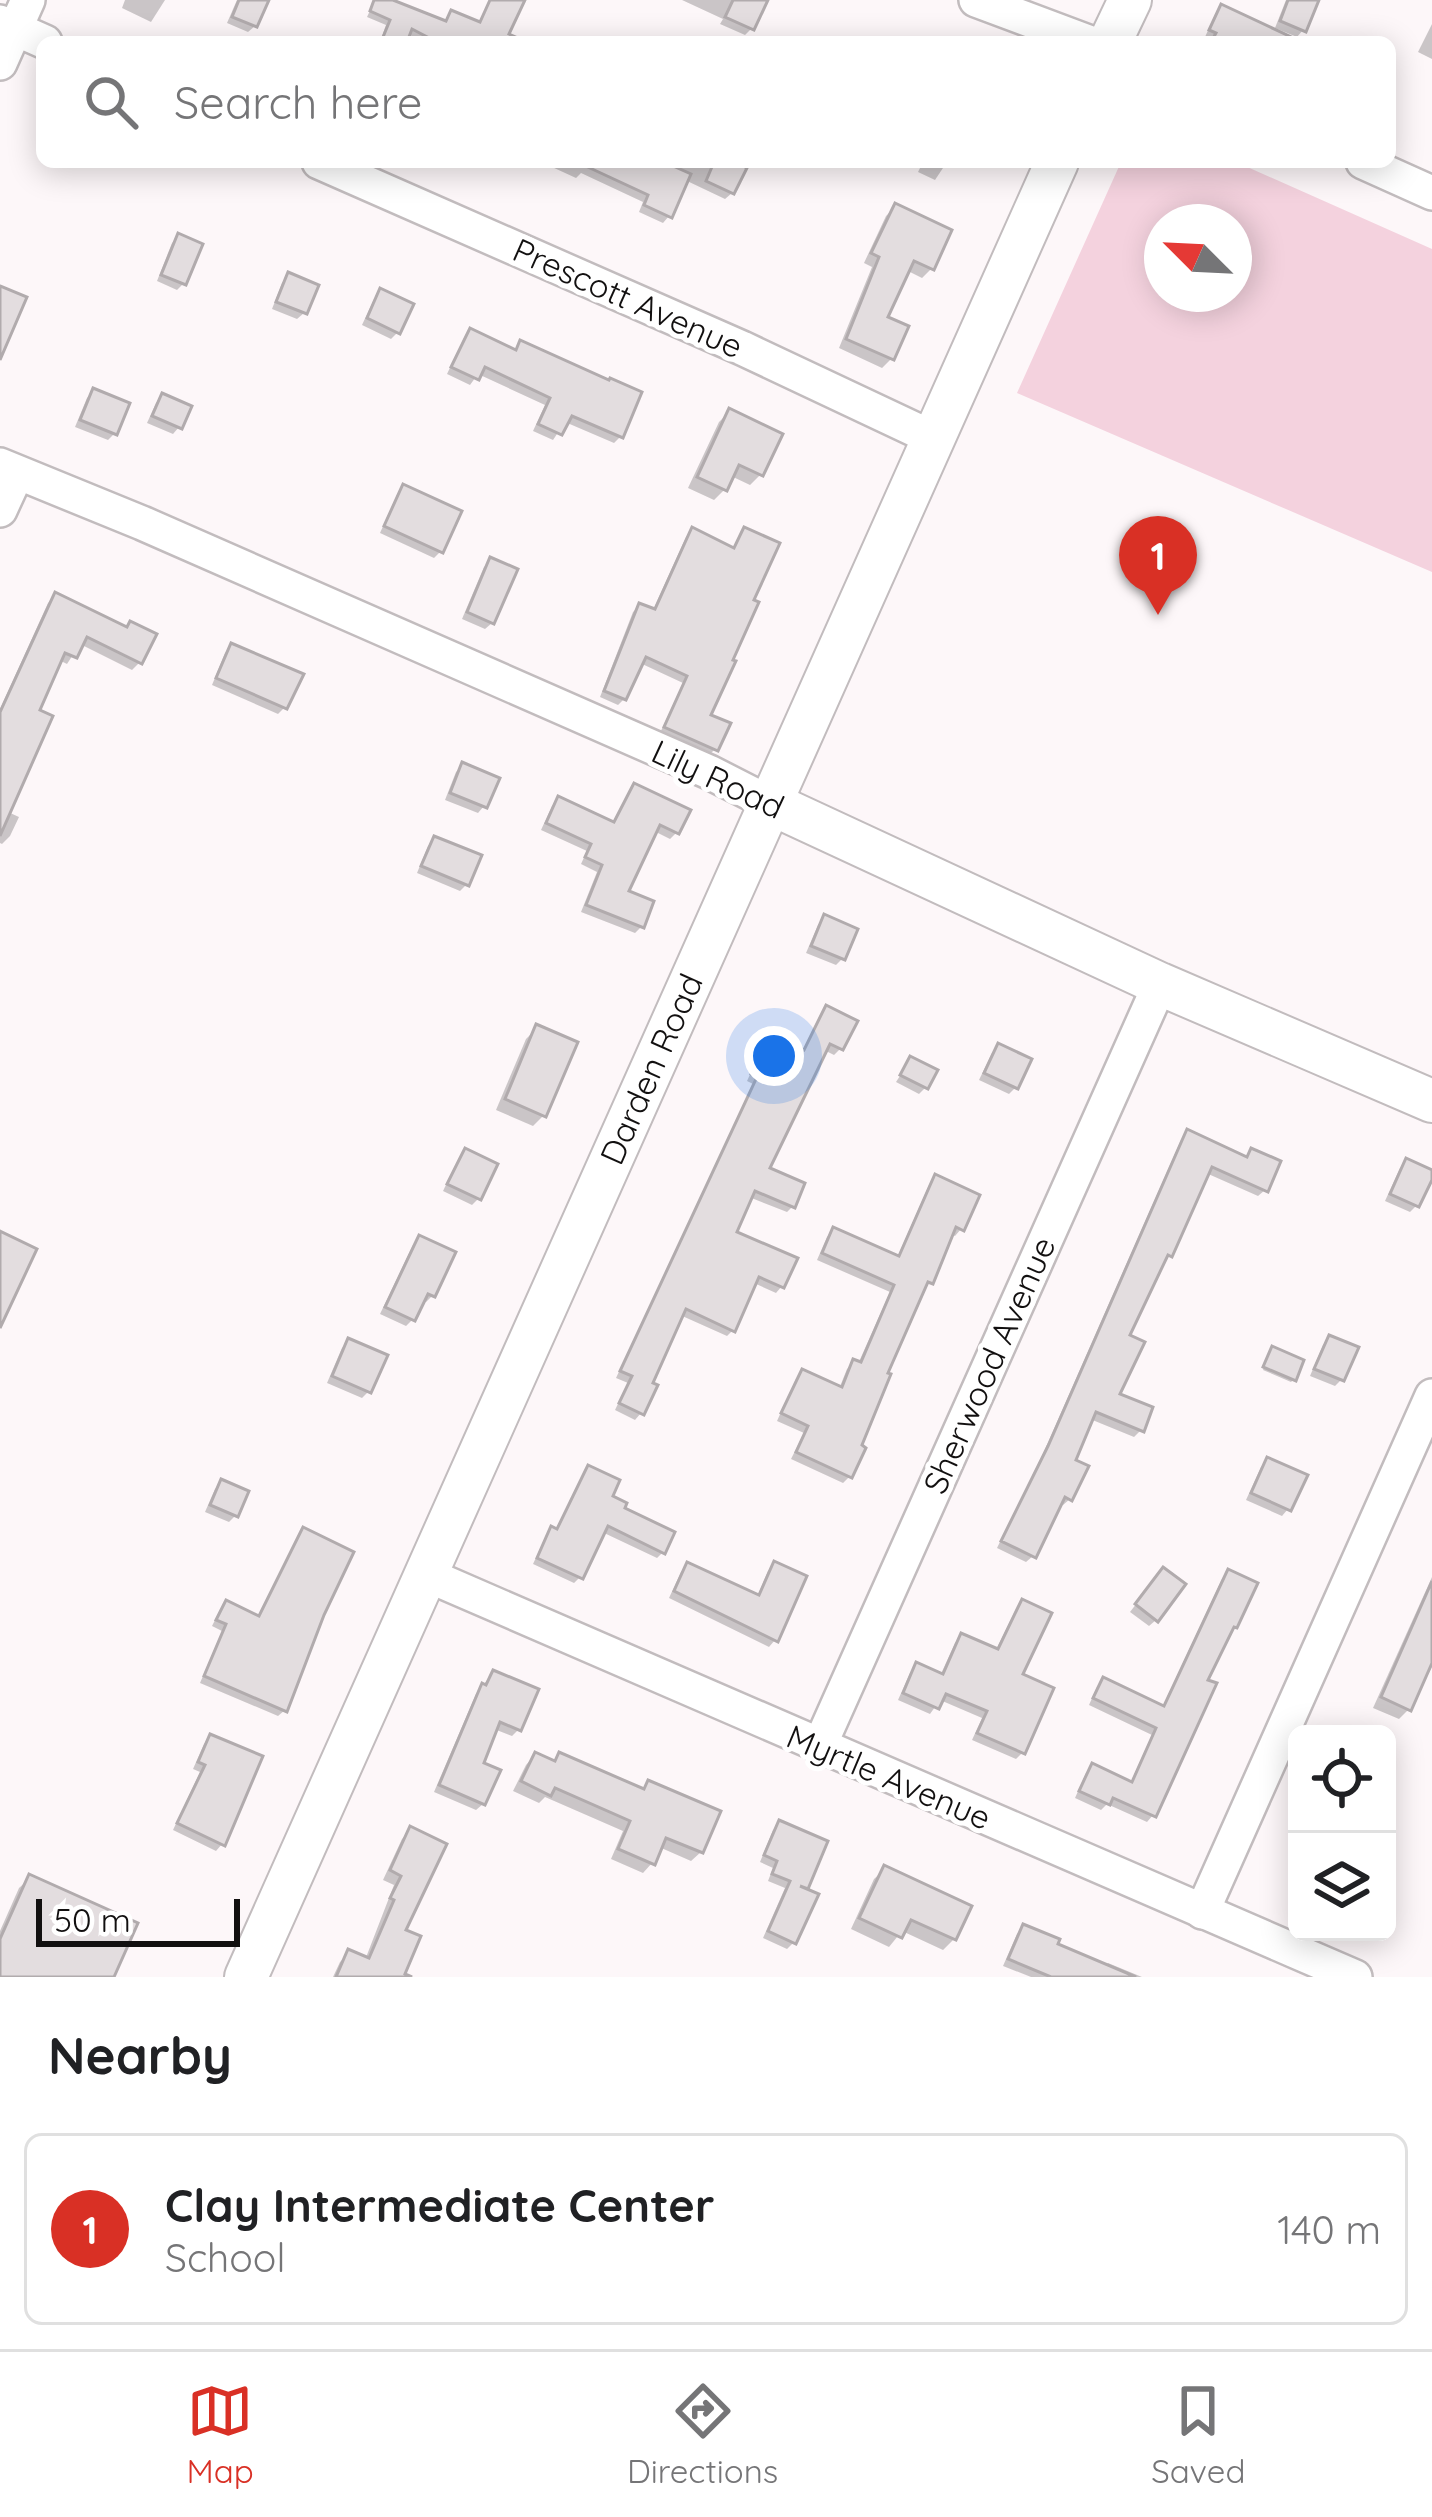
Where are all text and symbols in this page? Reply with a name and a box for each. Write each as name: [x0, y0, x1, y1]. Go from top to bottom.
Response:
search box: [36, 36, 1396, 168]
icon: search: [78, 69, 144, 135]
text: Search here: [174, 74, 422, 130]
north arrow: [1144, 204, 1252, 312]
street label: Prescott Avenue: [507, 229, 749, 367]
pin: 1: [1119, 516, 1197, 615]
street label: Lily Road: [645, 730, 791, 827]
street label: Darden Road: [590, 967, 711, 1170]
your location: [744, 1026, 804, 1086]
street label: Sherwood Avenue: [914, 1230, 1064, 1500]
street label: Myrtle Avenue: [781, 1715, 997, 1838]
map controls: [1288, 1725, 1396, 1941]
button: locate: [1288, 1725, 1396, 1833]
button: layers: [1288, 1833, 1396, 1941]
scale bar: [36, 1893, 240, 1946]
text: 50 m: [54, 1899, 131, 1940]
text: Nearby: [48, 2023, 232, 2087]
text: Clay Intermediate Center: [165, 2177, 714, 2233]
text: 1: [82, 2205, 98, 2254]
text: 140 m: [1277, 2205, 1381, 2254]
text: School: [165, 2233, 285, 2282]
tab: Map: [187, 2378, 254, 2491]
tab: Directions: [627, 2378, 778, 2491]
tab: Saved: [1151, 2378, 1245, 2491]

